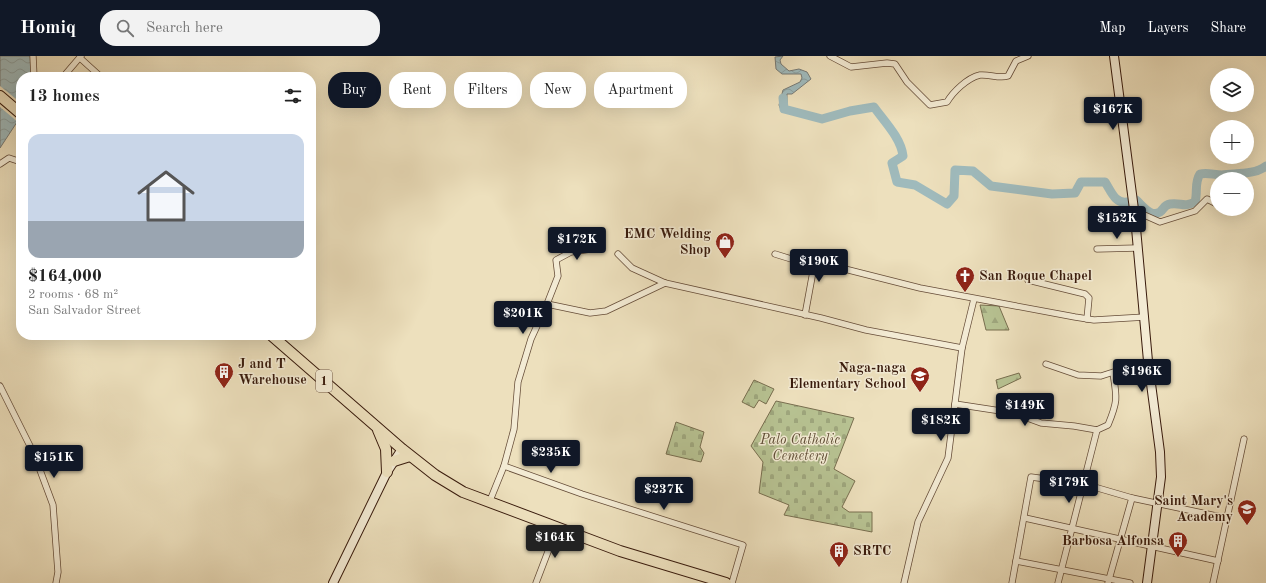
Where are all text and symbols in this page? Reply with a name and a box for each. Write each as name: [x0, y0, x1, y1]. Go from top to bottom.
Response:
search box: [100, 10, 380, 46]
icon: search: [114, 17, 136, 39]
text: Homiq: [20, 19, 76, 38]
text: Search here: [146, 21, 223, 36]
text: Map: [1100, 21, 1126, 35]
text: Layers: [1148, 21, 1189, 35]
text: Share: [1211, 21, 1246, 35]
map controls: [1210, 68, 1254, 216]
button: layers: [1210, 68, 1254, 112]
chip: Buy: [328, 72, 381, 108]
chip: Rent: [389, 72, 446, 108]
chip: Filters: [454, 72, 522, 108]
chip: New: [530, 72, 586, 108]
chip: Apartment: [594, 72, 687, 108]
icon: filters: [282, 85, 304, 107]
text: 13 homes: [28, 88, 100, 105]
pin: $167K: [1085, 97, 1141, 131]
text: $167K: [1093, 103, 1133, 116]
button: +: [1210, 120, 1254, 164]
icon: home: [130, 160, 202, 232]
button: −: [1210, 172, 1254, 216]
pin: $152K: [1089, 206, 1145, 240]
text: $152K: [1097, 212, 1137, 225]
pin: $172K: [549, 227, 605, 261]
place label: EMC Welding Shop: [624, 227, 711, 257]
shop icon: EMC Welding Shop: [714, 231, 736, 259]
text: $172K: [557, 233, 597, 246]
pin: $190K: [791, 249, 847, 283]
text: $190K: [799, 255, 839, 268]
church icon: San Roque Chapel: [954, 265, 976, 293]
text: $164,000: [28, 268, 102, 285]
place label: San Roque Chapel: [979, 269, 1092, 283]
text: 2 rooms · 68 m²: [28, 288, 118, 301]
pin: $201K: [495, 301, 551, 335]
text: San Salvador Street: [28, 304, 141, 317]
text: $201K: [503, 307, 543, 320]
place label: J and T Warehouse: [238, 357, 307, 387]
pin: $196K: [1114, 359, 1170, 393]
building icon: J and T Warehouse: [213, 361, 235, 389]
place label: Naga-naga Elementary School: [789, 361, 906, 391]
school or university icon: Naga-naga Elementary School: [909, 365, 931, 393]
text: $196K: [1122, 365, 1162, 378]
road number: 1: [316, 370, 332, 392]
pin: $149K: [997, 393, 1053, 427]
text: $149K: [1005, 399, 1045, 412]
pin: $182K: [913, 408, 969, 442]
text: $182K: [921, 414, 961, 427]
park label: Palo Catholic Cemetery: [759, 433, 840, 464]
pin: $235K: [523, 440, 579, 474]
pin: $151K: [26, 445, 82, 479]
text: $235K: [531, 446, 571, 459]
text: $151K: [34, 451, 74, 464]
pin: $179K: [1041, 470, 1097, 504]
text: $179K: [1049, 476, 1089, 489]
pin: $237K: [636, 477, 692, 511]
text: $237K: [644, 483, 684, 496]
place label: Saint Mary's Academy: [1154, 494, 1233, 524]
school or university icon: Saint Mary's Academy: [1236, 498, 1258, 526]
pin: $164K: [527, 525, 583, 559]
building icon: Barbosa Alfonsa: [1167, 530, 1189, 558]
text: $164K: [535, 531, 575, 544]
place label: Barbosa Alfonsa: [1062, 534, 1164, 548]
building icon: SRTC: [828, 540, 850, 568]
place label: SRTC: [853, 544, 891, 558]

